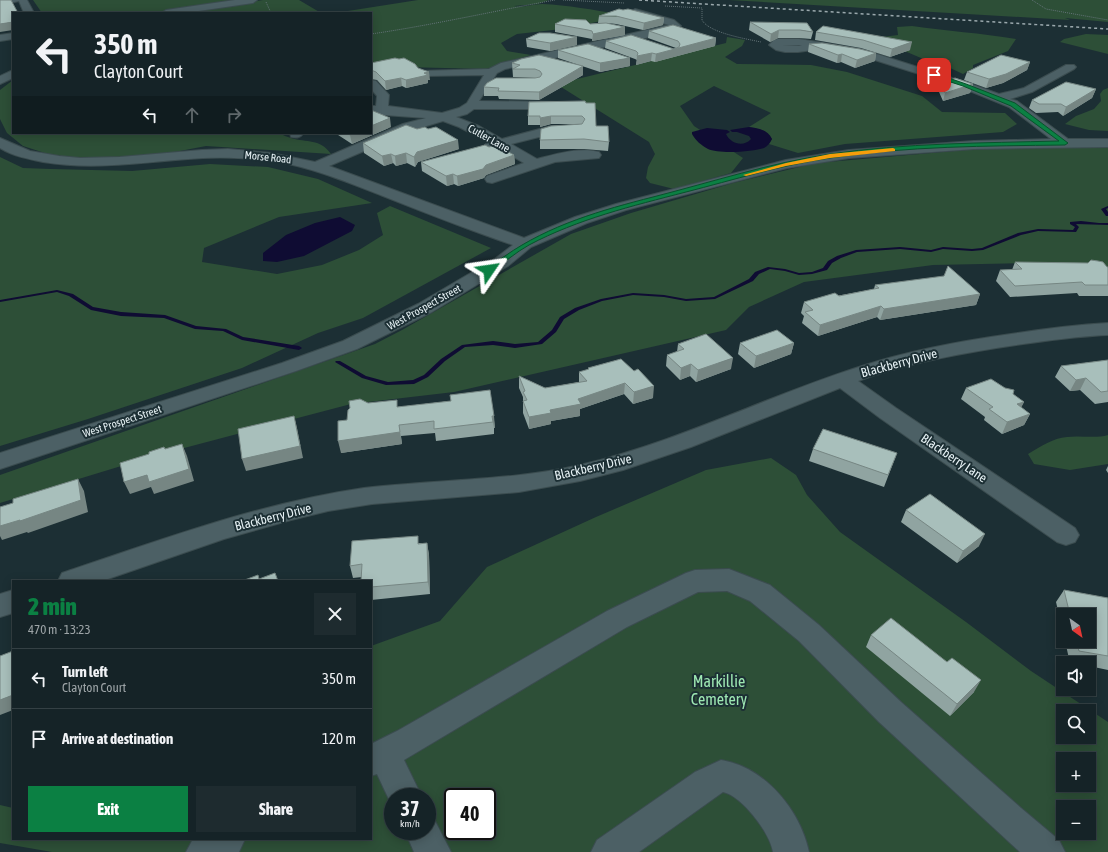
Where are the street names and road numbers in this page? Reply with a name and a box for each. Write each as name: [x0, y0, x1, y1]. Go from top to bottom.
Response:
street label: Cutler Lane: [466, 122, 512, 154]
street label: Morse Road: [244, 149, 292, 165]
street label: West Prospect Street: [385, 282, 463, 332]
street label: Blackberry Drive: [859, 346, 939, 380]
street label: West Prospect Street: [81, 403, 163, 439]
street label: Blackberry Lane: [918, 430, 990, 486]
street label: Blackberry Drive: [553, 451, 633, 483]
street label: Blackberry Drive: [233, 500, 313, 534]

